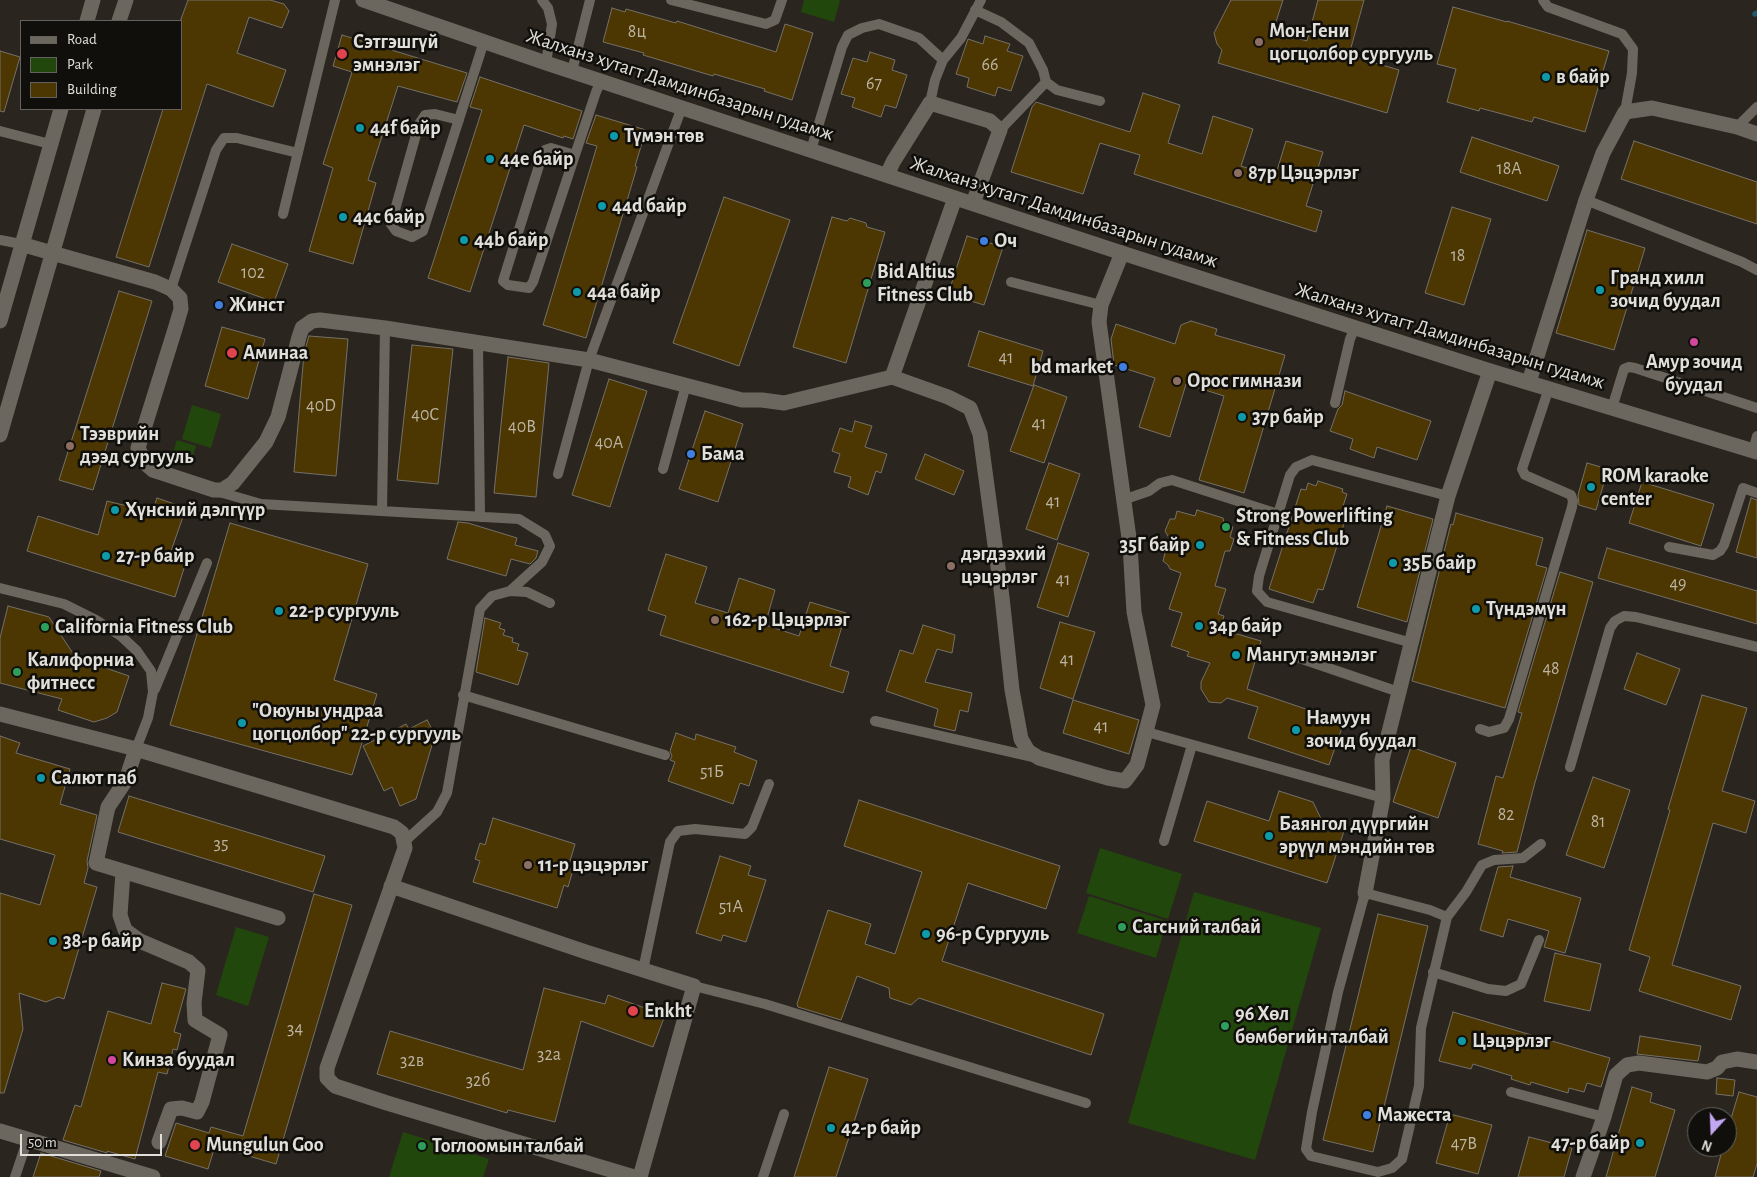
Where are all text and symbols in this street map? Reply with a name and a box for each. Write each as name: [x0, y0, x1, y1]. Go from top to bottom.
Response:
place label: Мон-Гени цогцолбор сургууль: [1269, 19, 1433, 66]
legend: [20, 20, 182, 110]
house number: 8ц: [628, 21, 646, 43]
street label: Жалханз хутагт Дамдинбазарын гудамж: [523, 24, 837, 146]
place label: Сэтгэшгүй эмнэлэг: [353, 30, 438, 77]
text: Road: [67, 32, 97, 47]
marker: Мон-Гени цогцолбор сургууль: [1253, 36, 1265, 48]
marker: Сэтгэшгүй эмнэлэг: [335, 47, 349, 61]
house number: 66: [982, 54, 998, 76]
text: Park: [67, 57, 93, 72]
place label: в байр: [1556, 65, 1610, 89]
marker: в байр: [1540, 71, 1552, 83]
house number: 67: [866, 73, 882, 95]
text: Building: [67, 82, 117, 97]
place label: 44f байр: [370, 116, 441, 140]
marker: 44f байр: [354, 122, 366, 134]
place label: Түмэн төв: [624, 124, 704, 148]
marker: Түмэн төв: [608, 130, 620, 142]
place label: 44e байр: [500, 147, 573, 171]
street label: Жалханз хутагт Дамдинбазарын гудамж: [907, 151, 1221, 273]
marker: 44e байр: [484, 153, 496, 165]
house number: 18A: [1496, 158, 1522, 180]
place label: 87р Цэцэрлэг: [1248, 161, 1359, 185]
marker: 87р Цэцэрлэг: [1232, 167, 1244, 179]
place label: 44d байр: [612, 194, 687, 218]
marker: 44d байр: [596, 200, 608, 212]
place label: 44c байр: [353, 205, 425, 229]
marker: 44c байр: [337, 211, 349, 223]
place label: 44b байр: [474, 228, 548, 252]
place label: Оч: [994, 229, 1017, 253]
marker: 44b байр: [458, 234, 470, 246]
marker: Оч: [978, 235, 990, 247]
house number: 18: [1451, 245, 1465, 267]
place label: Bid Altius Fitness Club: [877, 260, 973, 307]
house number: 102: [241, 262, 265, 284]
place label: Гранд хилл зочид буудал: [1610, 266, 1721, 313]
marker: Bid Altius Fitness Club: [861, 277, 873, 289]
street label: Жалханз хутагт Дамдинбазарын гудамж: [1292, 277, 1608, 395]
place label: 44a байр: [587, 280, 661, 304]
marker: Гранд хилл зочид буудал: [1594, 284, 1606, 296]
marker: 44a байр: [571, 286, 583, 298]
place label: Жинст: [229, 293, 284, 317]
marker: Жинст: [213, 299, 225, 311]
marker: Амур зочид буудал: [1688, 336, 1700, 348]
place label: Аминаа: [243, 341, 308, 365]
marker: Аминаа: [225, 346, 239, 360]
house number: 41: [999, 347, 1013, 369]
place label: Амур зочид буудал: [1646, 350, 1742, 397]
place label: bd market: [1031, 355, 1113, 379]
marker: bd market: [1117, 361, 1129, 373]
place label: Орос гимнази: [1187, 369, 1302, 393]
marker: Орос гимнази: [1171, 375, 1183, 387]
house number: 40D: [306, 395, 336, 417]
house number: 40C: [411, 404, 439, 426]
place label: 37р байр: [1252, 405, 1324, 429]
marker: 37р байр: [1236, 411, 1248, 423]
house number: 41: [1032, 413, 1046, 435]
house number: 40B: [508, 416, 536, 438]
place label: Тээврийн дээд сургууль: [80, 422, 194, 469]
house number: 40А: [595, 432, 623, 454]
marker: Тээврийн дээд сургууль: [64, 440, 76, 452]
place label: Бама: [701, 442, 744, 466]
marker: Бама: [685, 448, 697, 460]
place label: ROM karaoke center: [1601, 464, 1709, 511]
marker: ROM karaoke center: [1585, 481, 1597, 493]
house number: 41: [1046, 491, 1060, 513]
place label: Хүнсний дэлгүүр: [125, 498, 265, 522]
marker: Хүнсний дэлгүүр: [109, 504, 121, 516]
place label: Strong Powerlifting & Fitness Club: [1236, 504, 1393, 551]
marker: Strong Powerlifting & Fitness Club: [1220, 521, 1232, 533]
place label: 35Г байр: [1120, 533, 1190, 557]
marker: 35Г байр: [1194, 539, 1206, 551]
place label: дэгдээхий цэцэрлэг: [961, 542, 1046, 589]
place label: 27-р байр: [116, 544, 194, 568]
marker: 27-р байр: [100, 550, 112, 562]
place label: 35Б байр: [1403, 551, 1476, 575]
marker: 35Б байр: [1387, 557, 1399, 569]
marker: дэгдээхий цэцэрлэг: [945, 560, 957, 572]
house number: 41: [1056, 569, 1070, 591]
house number: 49: [1669, 573, 1687, 595]
place label: Түндэмүн: [1486, 597, 1567, 621]
place label: 22-р сургууль: [289, 599, 399, 623]
marker: Түндэмүн: [1470, 603, 1482, 615]
marker: 22-р сургууль: [273, 605, 285, 617]
place label: 162-р Цэцэрлэг: [725, 608, 850, 632]
marker: 162-р Цэцэрлэг: [709, 614, 721, 626]
place label: 34р байр: [1209, 614, 1282, 638]
place label: California Fitness Club: [55, 615, 233, 639]
marker: 34р байр: [1193, 620, 1205, 632]
marker: California Fitness Club: [39, 621, 51, 633]
place label: Мангут эмнэлэг: [1246, 643, 1377, 667]
place label: Калифорниа фитнесс: [27, 648, 134, 695]
house number: 41: [1060, 649, 1074, 671]
marker: Мангут эмнэлэг: [1230, 649, 1242, 661]
house number: 48: [1542, 658, 1560, 680]
marker: Калифорниа фитнесс: [11, 666, 23, 678]
place label: "Оюуны ундраа цогцолбор" 22-р сургууль: [252, 699, 461, 746]
place label: Намуун зочид буудал: [1306, 706, 1417, 753]
house number: 41: [1094, 716, 1108, 738]
marker: "Оюуны ундраа цогцолбор" 22-р сургууль: [236, 717, 248, 729]
marker: Намуун зочид буудал: [1290, 724, 1302, 736]
house number: 51Б: [700, 761, 724, 783]
place label: Салют паб: [51, 766, 137, 790]
marker: Салют паб: [35, 772, 47, 784]
house number: 82: [1498, 804, 1514, 826]
house number: 81: [1591, 811, 1605, 833]
place label: Баянгол дүүргийн эрүүл мэндийн төв: [1279, 812, 1435, 859]
marker: Баянгол дүүргийн эрүүл мэндийн төв: [1263, 830, 1275, 842]
house number: 35: [214, 833, 228, 855]
place label: 11-р цэцэрлэг: [538, 853, 648, 877]
marker: 11-р цэцэрлэг: [522, 859, 534, 871]
house number: 51А: [719, 896, 743, 918]
place label: Сагсний талбай: [1132, 915, 1261, 939]
marker: Сагсний талбай: [1116, 921, 1128, 933]
place label: 96-р Сургууль: [936, 922, 1049, 946]
marker: 96-р Сургууль: [920, 928, 932, 940]
place label: 38-р байр: [63, 929, 142, 953]
marker: 38-р байр: [47, 935, 59, 947]
place label: Enkht: [644, 999, 692, 1023]
place label: 96 Хөл бөмбөгийн талбай: [1235, 1002, 1389, 1049]
marker: Enkht: [626, 1004, 640, 1018]
house number: 34: [287, 1018, 303, 1040]
marker: 96 Хөл бөмбөгийн талбай: [1219, 1020, 1231, 1032]
place label: Цэцэрлэг: [1472, 1029, 1551, 1053]
marker: Цэцэрлэг: [1456, 1035, 1468, 1047]
house number: 32а: [537, 1044, 561, 1066]
place label: Кинза буудал: [122, 1048, 235, 1072]
house number: 32в: [400, 1050, 424, 1072]
marker: Кинза буудал: [106, 1054, 118, 1066]
house number: 32б: [466, 1070, 490, 1092]
place label: Мажеста: [1377, 1103, 1451, 1127]
north arrow: [1687, 1107, 1737, 1157]
marker: Мажеста: [1361, 1109, 1373, 1121]
place label: 42-p байр: [841, 1116, 921, 1140]
marker: 42-p байр: [825, 1122, 837, 1134]
scale bar: [22, 1124, 165, 1156]
place label: 47-р байр: [1551, 1131, 1630, 1155]
place label: Mungulun Goo: [206, 1133, 324, 1157]
house number: 47В: [1451, 1133, 1477, 1155]
place label: Тоглоомын талбай: [432, 1134, 584, 1158]
text: 50 m: [28, 1135, 57, 1150]
marker: 47-р байр: [1634, 1137, 1646, 1149]
text: N: [1700, 1137, 1714, 1153]
marker: Mungulun Goo: [188, 1138, 202, 1152]
marker: Тоглоомын талбай: [416, 1140, 428, 1152]

